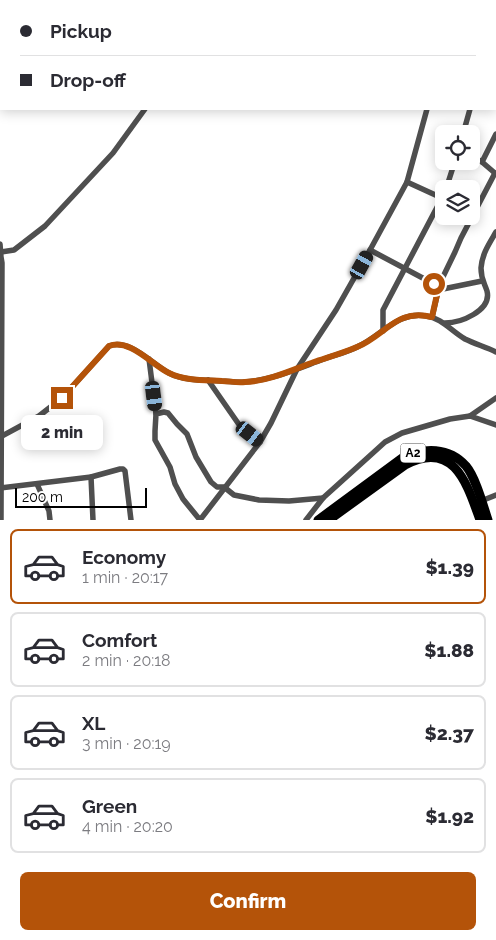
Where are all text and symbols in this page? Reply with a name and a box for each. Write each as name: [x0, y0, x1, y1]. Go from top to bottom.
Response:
text: Pickup: [50, 20, 112, 42]
text: Drop-off: [50, 69, 126, 91]
map controls: [435, 125, 480, 225]
button: locate: [435, 125, 480, 170]
button: layers: [435, 180, 480, 225]
car: [348, 248, 375, 282]
route start: [423, 273, 445, 295]
car: [144, 380, 163, 412]
route end: [51, 387, 73, 409]
callout: 2 min: [21, 416, 103, 450]
car: [233, 419, 266, 449]
text: 2 min: [41, 423, 83, 442]
road number: A2: [400, 443, 426, 462]
scale bar: [15, 485, 148, 508]
text: 200 m: [22, 489, 63, 505]
icon: car: [22, 544, 67, 589]
text: Economy: [82, 546, 166, 568]
text: $1.39: [425, 556, 474, 578]
text: 1 min · 20:17: [82, 568, 168, 587]
icon: car: [22, 627, 67, 672]
text: Comfort: [82, 629, 157, 651]
text: $1.88: [424, 639, 474, 661]
text: 2 min · 20:18: [82, 651, 171, 670]
icon: car: [22, 710, 67, 755]
text: XL: [82, 712, 105, 734]
text: $2.37: [425, 722, 474, 744]
text: 3 min · 20:19: [82, 734, 171, 753]
icon: car: [22, 793, 67, 838]
text: Green: [82, 795, 137, 817]
text: $1.92: [425, 805, 474, 827]
text: 4 min · 20:20: [82, 817, 173, 836]
button: Confirm: [20, 872, 476, 930]

